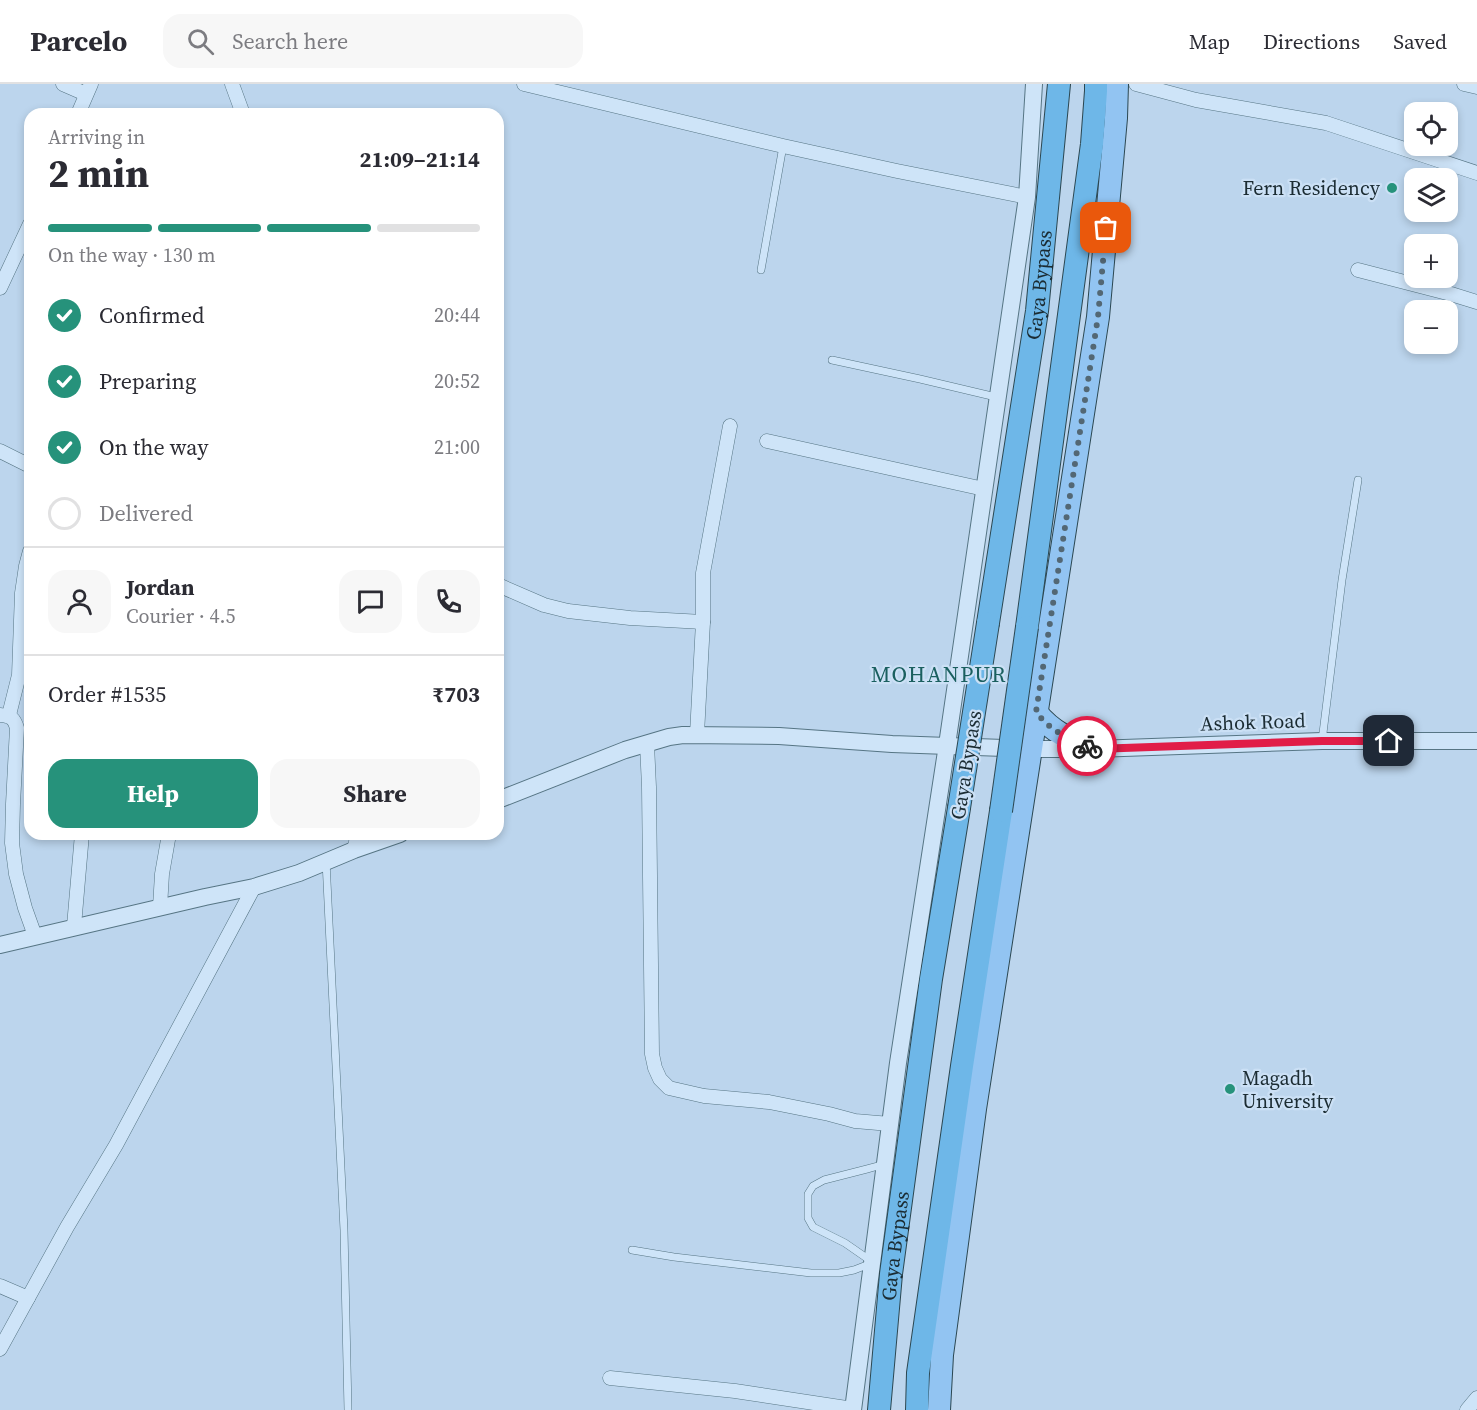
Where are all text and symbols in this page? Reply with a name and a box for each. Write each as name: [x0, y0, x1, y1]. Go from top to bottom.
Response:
search box: [163, 14, 583, 68]
text: Parcelo: [30, 22, 127, 60]
icon: search: [184, 25, 217, 58]
text: Search here: [232, 26, 348, 56]
text: Map: [1189, 27, 1230, 56]
text: Directions: [1263, 27, 1360, 56]
text: Saved: [1393, 27, 1447, 56]
map controls: [1404, 102, 1458, 354]
button: locate: [1404, 102, 1458, 156]
text: Arriving in: [48, 123, 145, 151]
text: 21:09–21:14: [360, 144, 480, 174]
text: 2 min: [48, 147, 149, 200]
button: layers: [1404, 168, 1458, 222]
place label: Fern Residency: [1242, 174, 1381, 202]
marker: Fern Residency: [1385, 181, 1399, 195]
pin: [1080, 202, 1131, 253]
icon: bag: [1089, 211, 1122, 244]
street label: Gaya Bypass: [1019, 229, 1059, 342]
button: +: [1404, 234, 1458, 288]
text: On the way · 130 m: [48, 241, 215, 269]
icon: check: [48, 299, 81, 332]
text: Confirmed: [99, 300, 204, 330]
button: −: [1404, 300, 1458, 354]
text: 20:44: [434, 301, 480, 329]
icon: check: [48, 365, 81, 398]
text: Preparing: [99, 366, 196, 396]
text: 20:52: [434, 367, 480, 395]
icon: check: [48, 431, 81, 464]
text: On the way: [99, 432, 208, 462]
text: 21:00: [434, 433, 480, 461]
text: Delivered: [99, 498, 193, 528]
button: person: [48, 570, 111, 633]
button: chat: [339, 570, 402, 633]
button: phone: [417, 570, 480, 633]
text: Jordan: [126, 572, 194, 602]
text: Courier · 4.5: [126, 602, 235, 630]
district label: MOHANPUR: [871, 659, 1007, 689]
text: Order #1535: [48, 679, 166, 709]
text: ₹703: [432, 679, 480, 709]
street label: Ashok Road: [1200, 706, 1307, 738]
street label: Gaya Bypass: [944, 708, 988, 822]
pin: [1363, 715, 1414, 766]
courier: [1057, 716, 1117, 776]
icon: home: [1372, 724, 1405, 757]
icon: bike: [1071, 730, 1104, 763]
button: Help: [48, 759, 258, 828]
button: Share: [270, 759, 480, 828]
place label: Magadh University: [1242, 1064, 1334, 1115]
marker: Magadh University: [1223, 1082, 1237, 1096]
street label: Gaya Bypass: [875, 1189, 916, 1302]

